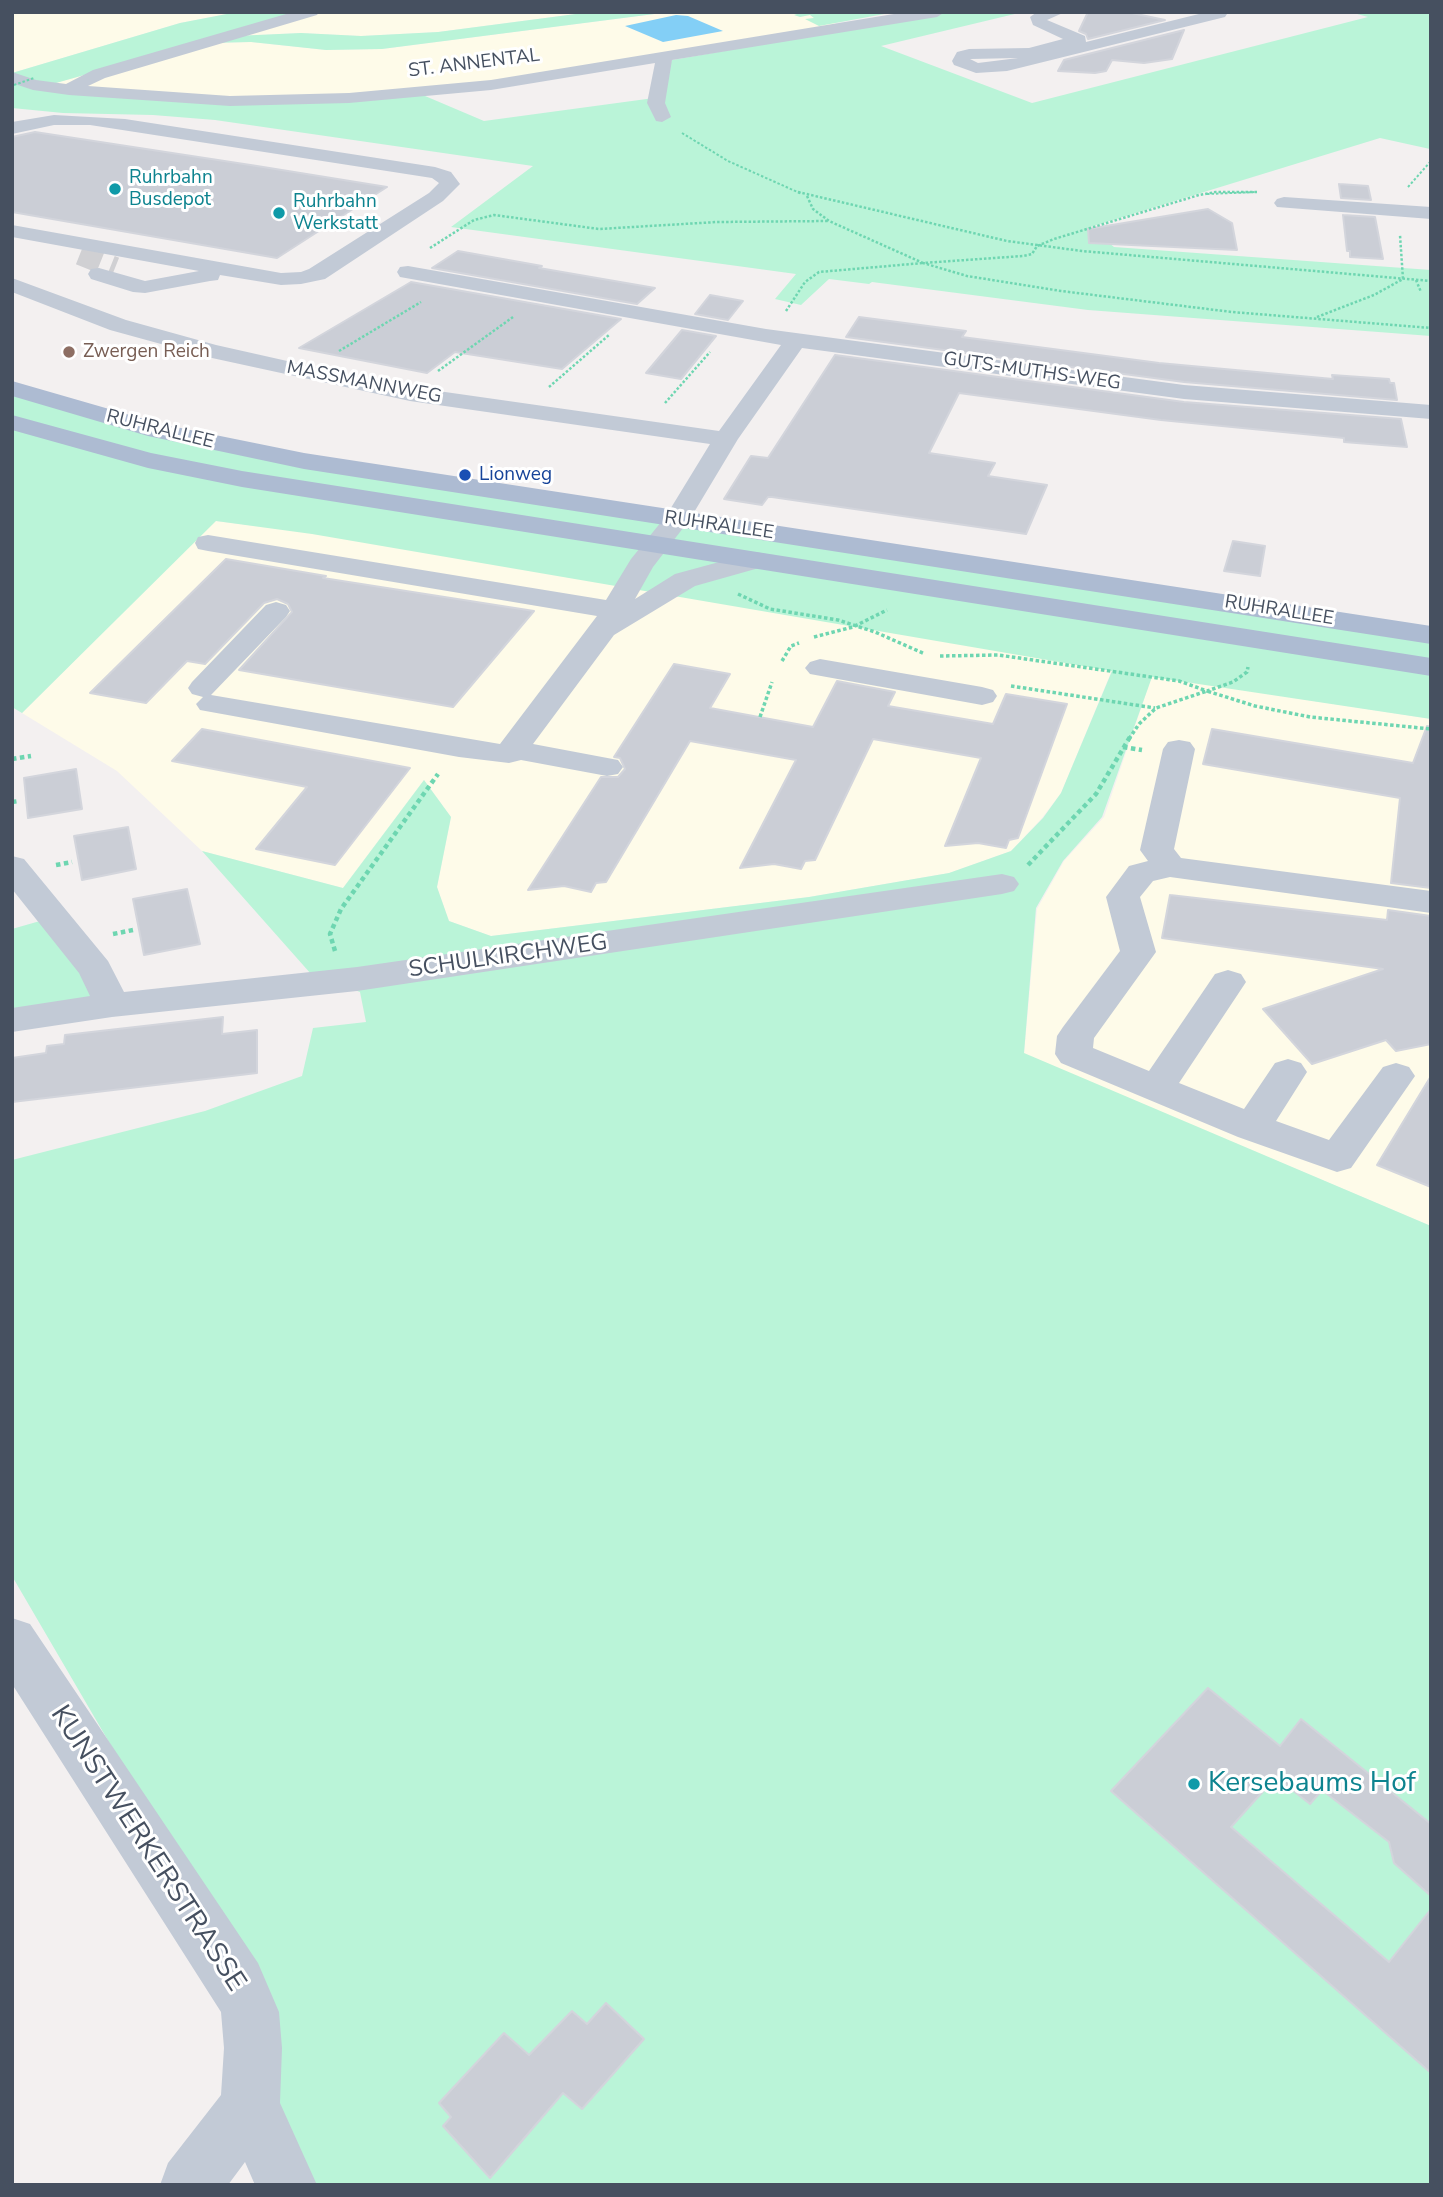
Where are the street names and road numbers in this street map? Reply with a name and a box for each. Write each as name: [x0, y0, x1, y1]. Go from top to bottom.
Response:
street label: ST. ANNENTAL: [407, 45, 541, 83]
street label: GUTS-MUTHS-WEG: [942, 348, 1122, 396]
street label: MASSMANNWEG: [285, 357, 443, 409]
street label: RUHRALLEE: [104, 406, 216, 454]
street label: RUHRALLEE: [663, 507, 775, 545]
street label: RUHRALLEE: [1223, 591, 1335, 631]
street label: SCHULKIRCHWEG: [407, 929, 609, 985]
street label: KUNSTWERKERSTRASSE: [42, 1700, 252, 1998]

